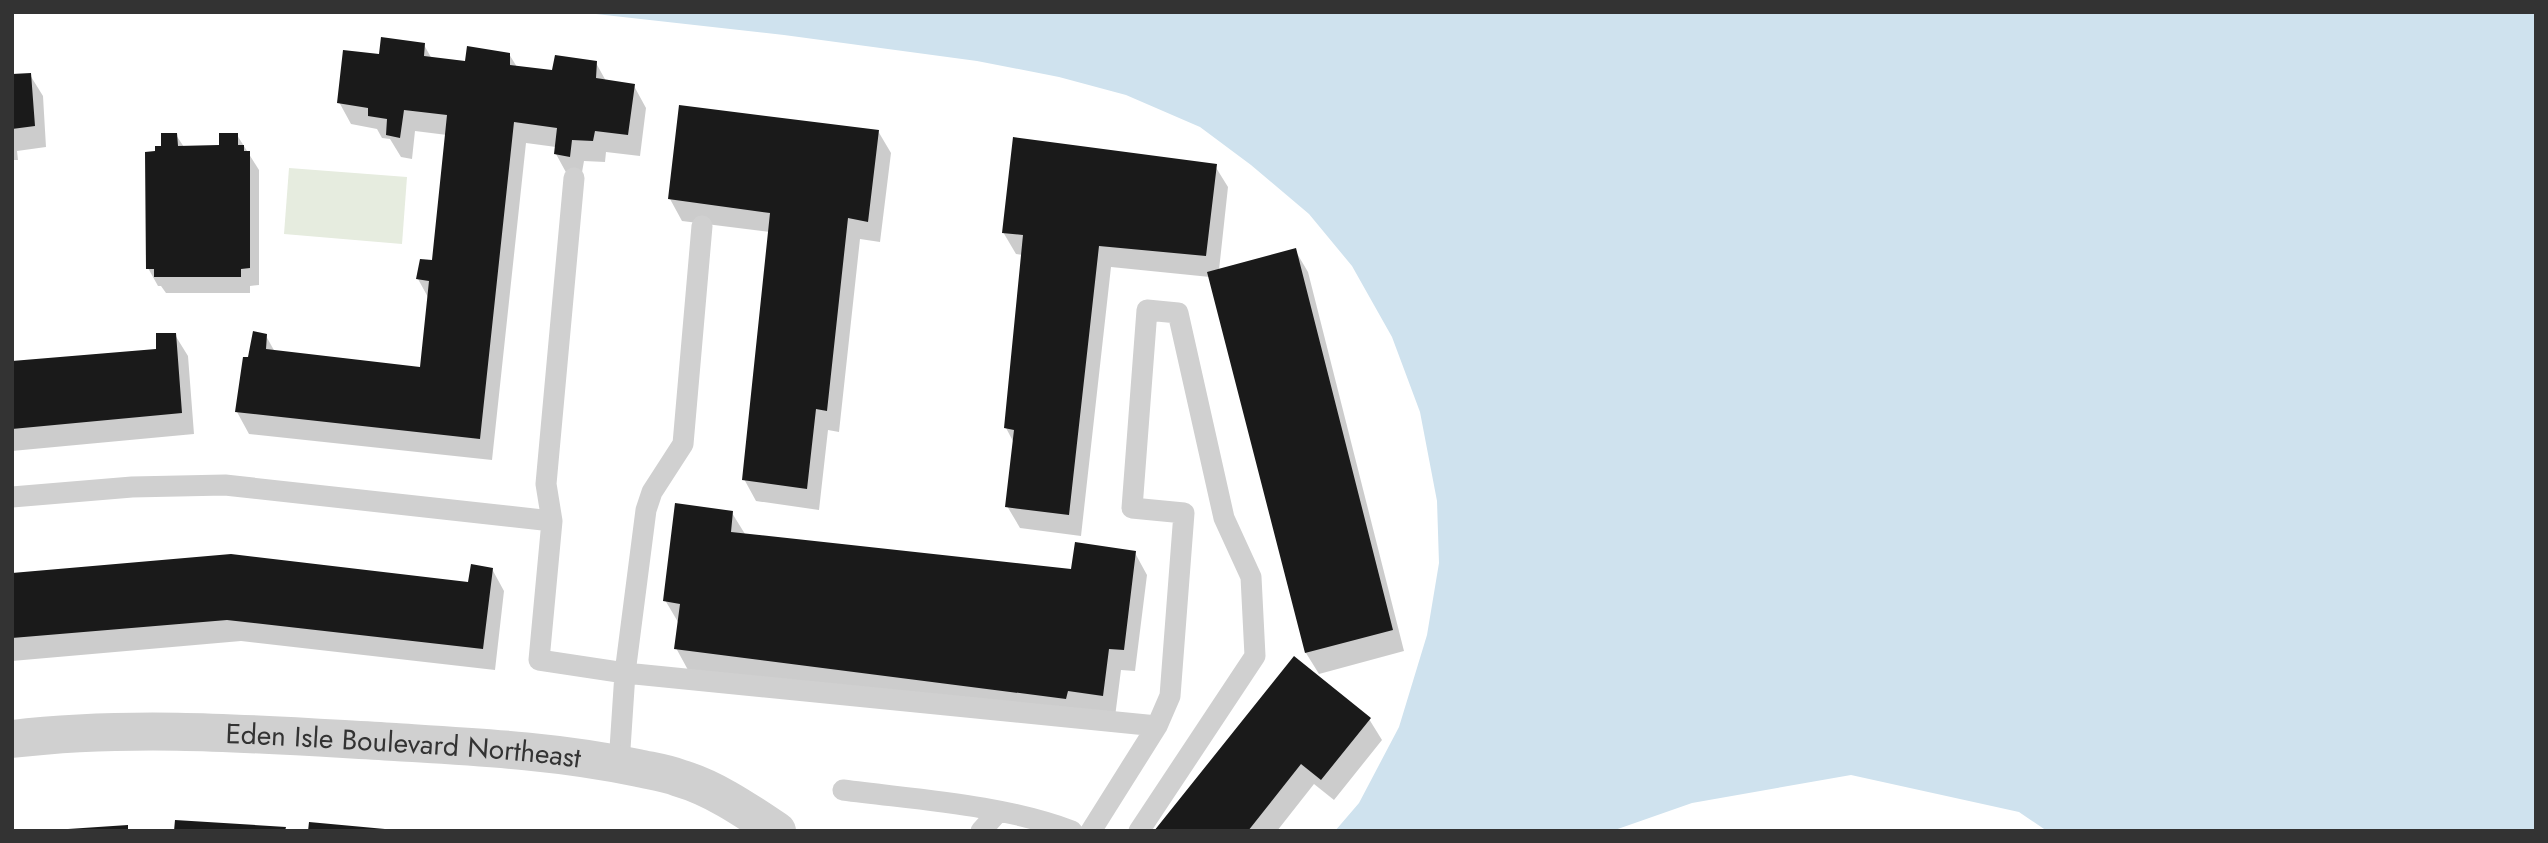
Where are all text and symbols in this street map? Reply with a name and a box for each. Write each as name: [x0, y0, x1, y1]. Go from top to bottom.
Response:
street label: Eden Isle Boulevard Northeast: [225, 712, 584, 778]

